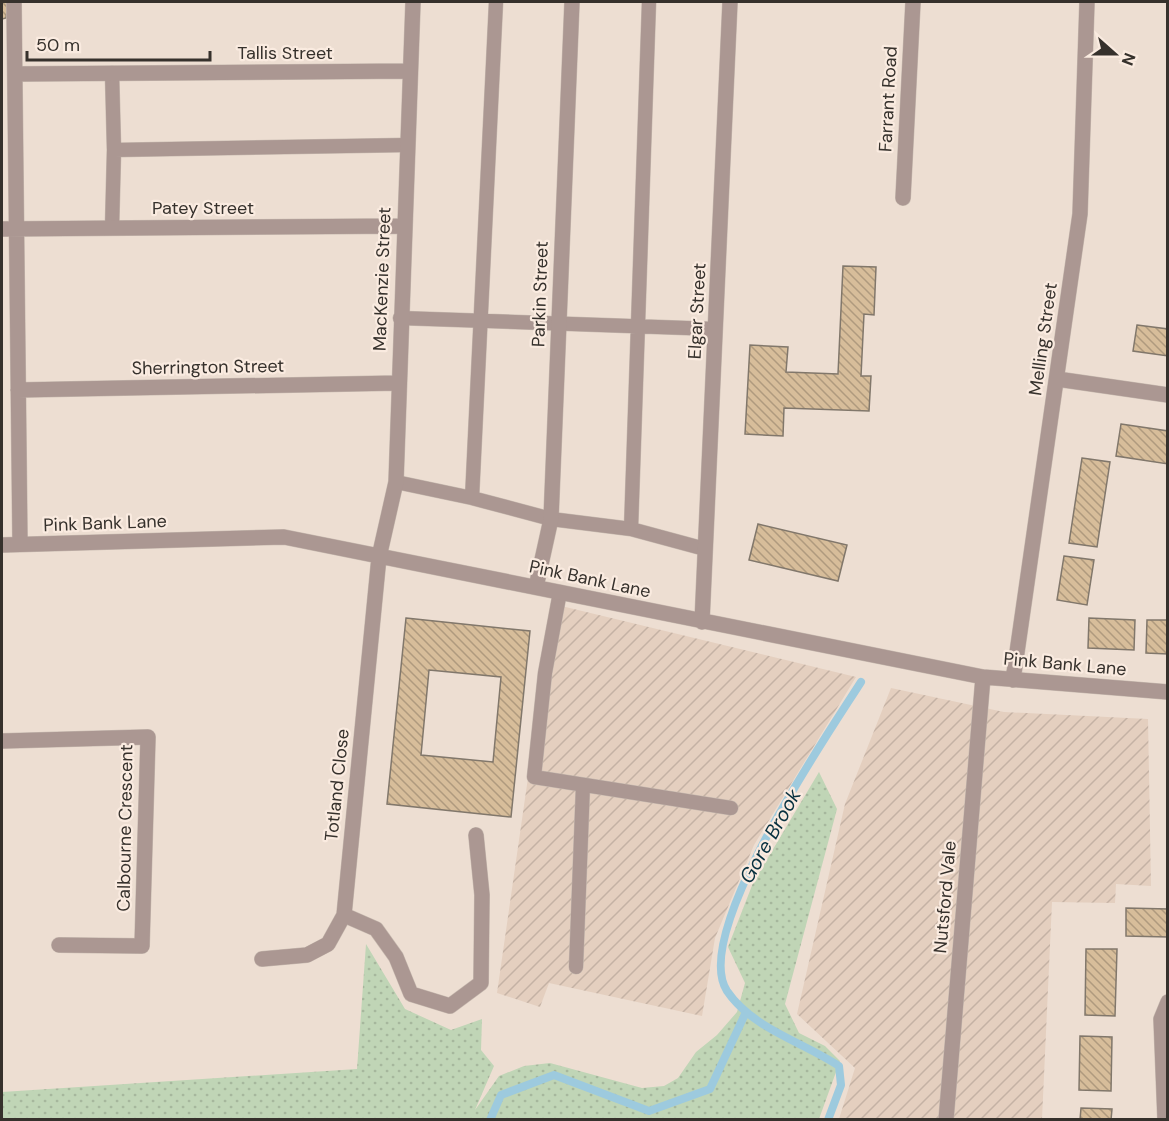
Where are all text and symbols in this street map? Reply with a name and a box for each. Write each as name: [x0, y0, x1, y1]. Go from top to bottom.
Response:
scale bar: [27, 24, 210, 62]
north arrow: [1085, 24, 1145, 84]
text: 50 m: [36, 33, 80, 57]
street label: Tallis Street: [237, 41, 333, 65]
street label: Farrant Road: [873, 45, 903, 153]
text: N: [1117, 50, 1140, 68]
street label: Patey Street: [152, 196, 254, 220]
street label: MacKenzie Street: [367, 206, 397, 352]
street label: Parkin Street: [526, 241, 554, 347]
street label: Elgar Street: [682, 262, 712, 360]
street label: Melling Street: [1023, 281, 1063, 397]
street label: Sherrington Street: [131, 354, 285, 380]
street label: Pink Bank Lane: [43, 509, 167, 537]
street label: Pink Bank Lane: [527, 554, 653, 604]
street label: Pink Bank Lane: [1002, 647, 1128, 681]
street label: Totland Close: [319, 728, 355, 842]
street label: Calbourne Crescent: [112, 744, 138, 912]
water label: Gore Brook: [733, 783, 807, 888]
street label: Nutsford Vale: [928, 840, 962, 954]

